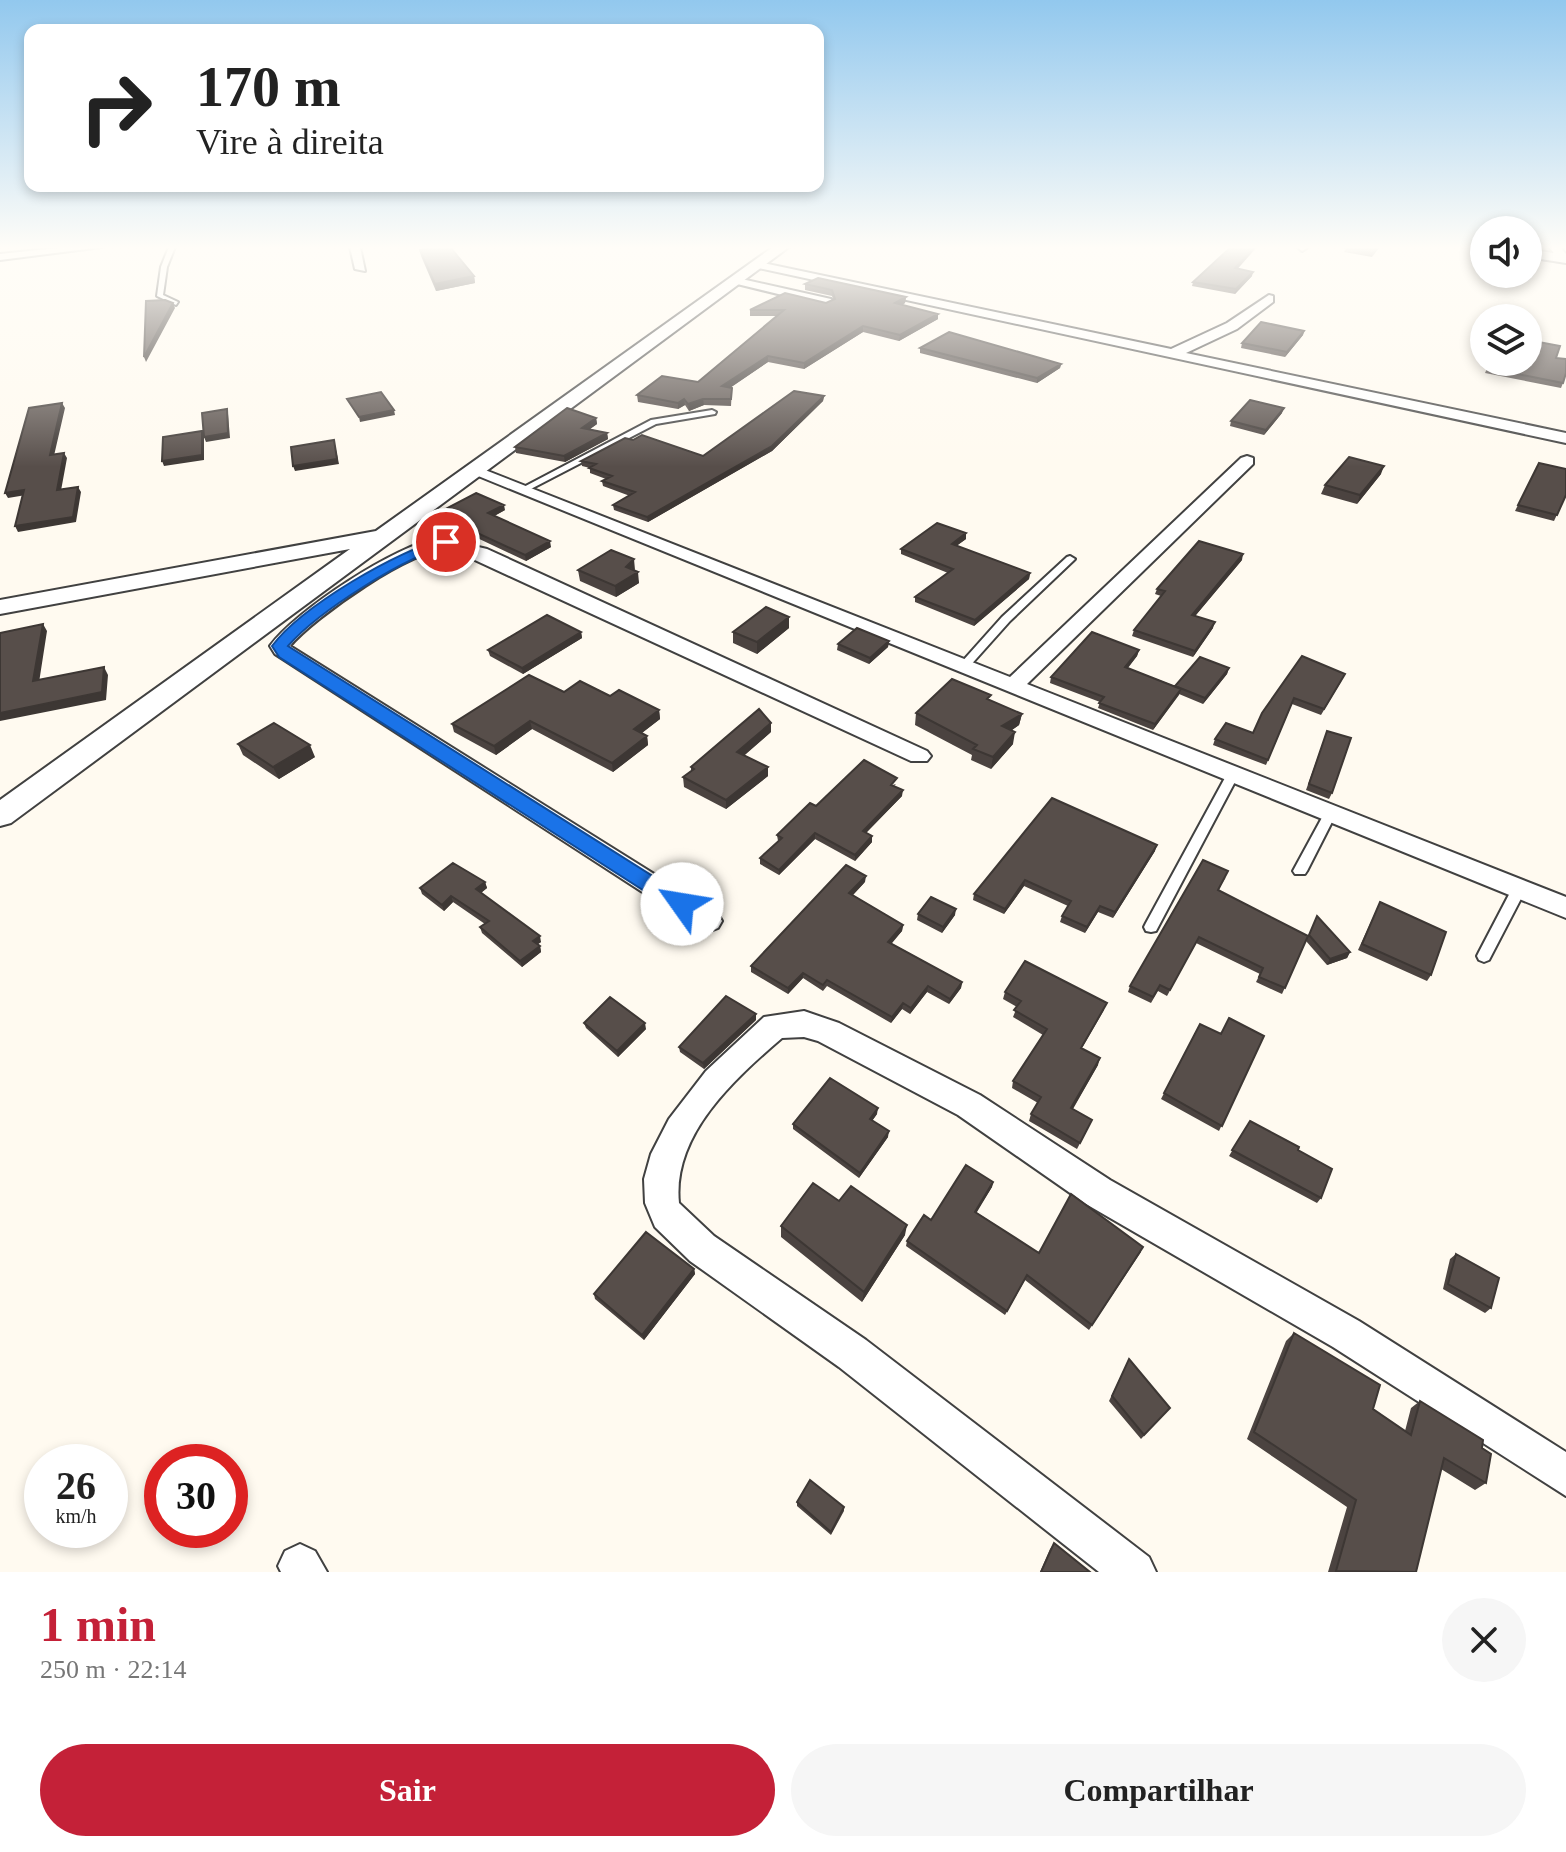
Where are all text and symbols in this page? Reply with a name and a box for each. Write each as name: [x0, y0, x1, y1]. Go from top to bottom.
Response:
icon: right: [64, 56, 168, 160]
text: 170 m: [196, 56, 341, 118]
text: Vire à direita: [196, 122, 384, 162]
map controls: [1470, 216, 1542, 376]
button: sound: [1470, 216, 1542, 288]
button: layers: [1470, 304, 1542, 376]
pin: [412, 508, 480, 576]
icon: arrive: [424, 520, 468, 564]
position arrow: [640, 862, 724, 946]
speed limit sign: 30: [144, 1444, 248, 1548]
text: 26: [56, 1463, 96, 1508]
text: km/h: [55, 1505, 97, 1527]
text: 1 min: [40, 1598, 156, 1651]
button: close: [1442, 1598, 1526, 1682]
text: 250 m · 22:14: [40, 1655, 187, 1684]
button: Sair: [40, 1744, 775, 1836]
button: Compartilhar: [791, 1744, 1526, 1836]

